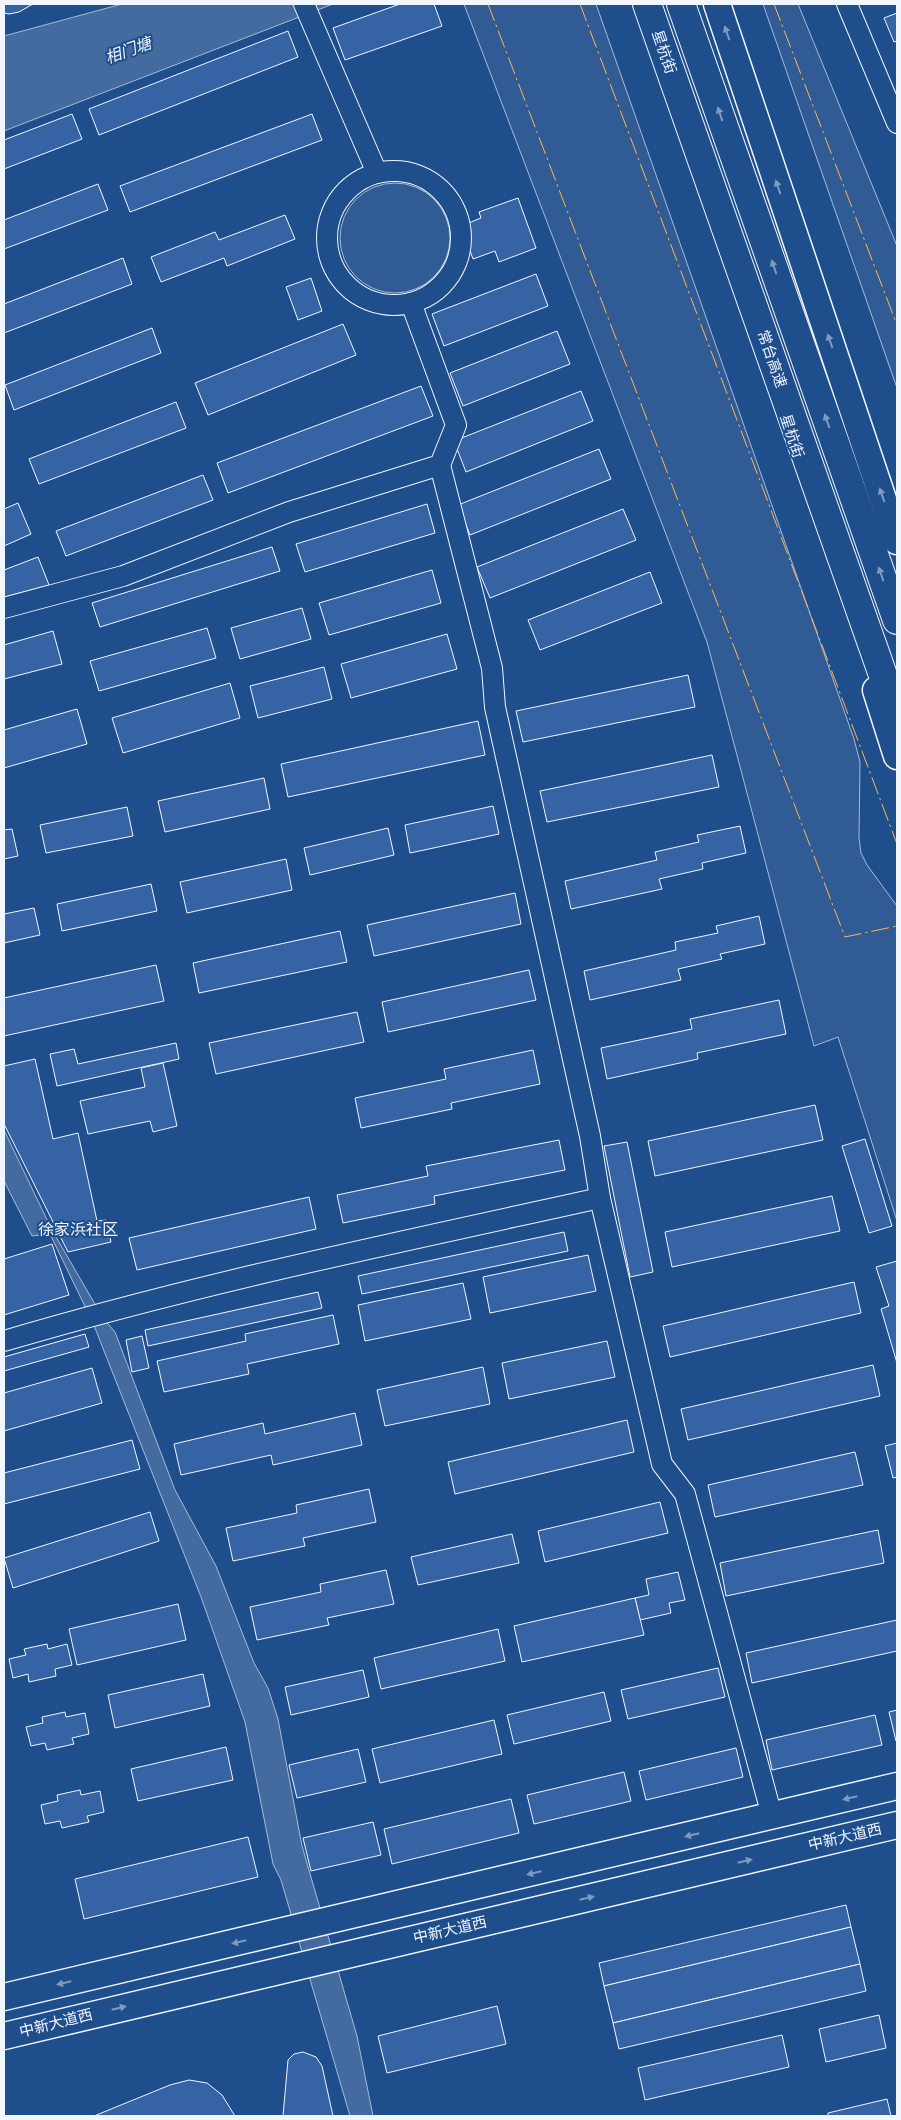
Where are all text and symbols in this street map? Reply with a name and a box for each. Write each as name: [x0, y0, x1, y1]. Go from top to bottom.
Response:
one-way arrow: [723, 25, 730, 40]
street label: 星杭街: [648, 27, 681, 76]
water label: 相门塘: [102, 31, 157, 68]
one-way arrow: [716, 106, 724, 121]
one-way arrow: [774, 179, 782, 194]
one-way arrow: [770, 259, 778, 274]
street label: 常台高速: [754, 327, 791, 390]
one-way arrow: [826, 333, 833, 348]
street label: 星杭街: [776, 412, 808, 460]
one-way arrow: [823, 413, 830, 428]
one-way arrow: [878, 487, 886, 502]
one-way arrow: [877, 566, 885, 581]
district label: 徐家浜社区: [38, 1219, 118, 1239]
one-way arrow: [842, 1794, 857, 1802]
street label: 中新大道西: [806, 1819, 884, 1854]
one-way arrow: [684, 1831, 699, 1839]
one-way arrow: [737, 1857, 752, 1865]
one-way arrow: [526, 1869, 541, 1877]
one-way arrow: [579, 1894, 594, 1902]
street label: 中新大道西: [411, 1912, 489, 1947]
one-way arrow: [232, 1938, 247, 1946]
one-way arrow: [56, 1979, 72, 1987]
street label: 中新大道西: [17, 2004, 95, 2041]
one-way arrow: [112, 2004, 127, 2012]

